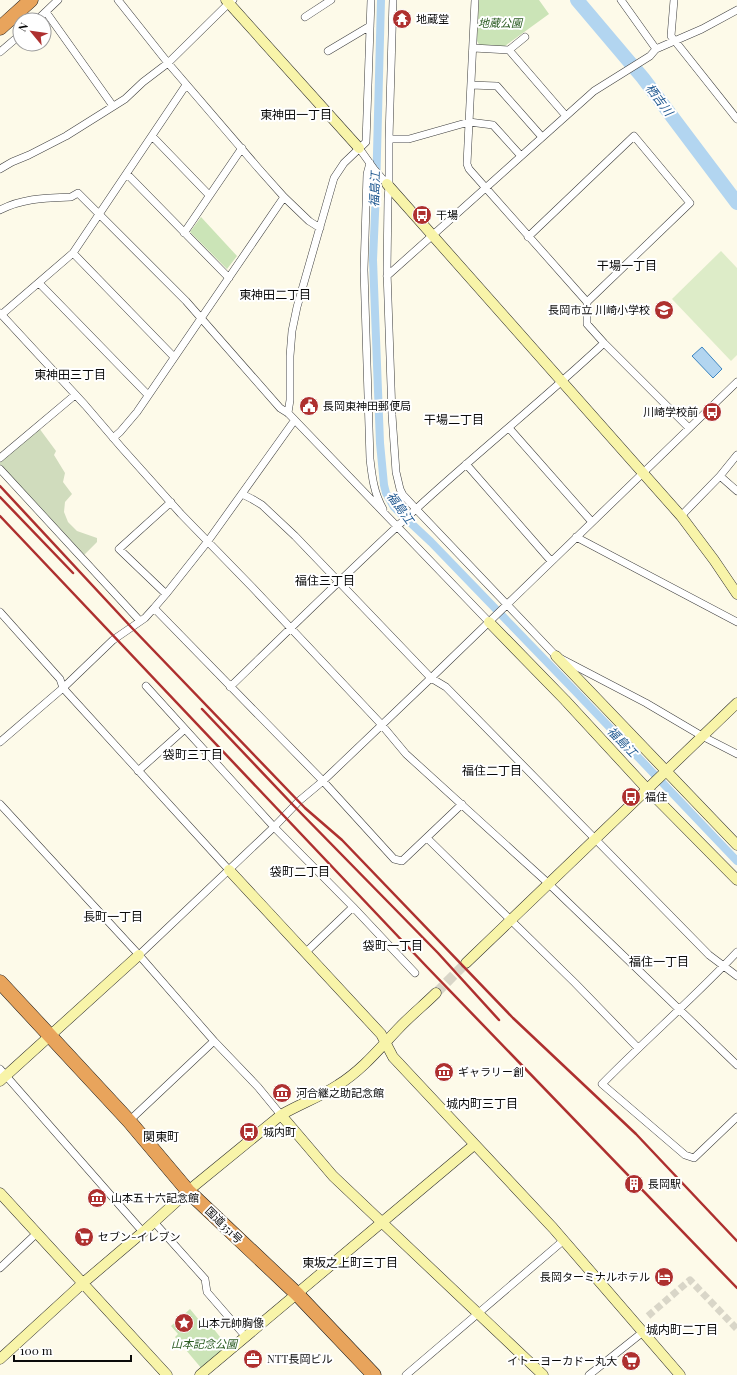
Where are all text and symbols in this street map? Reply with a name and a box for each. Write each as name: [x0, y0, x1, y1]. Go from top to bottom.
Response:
temple icon: 地蔵堂: [391, 8, 413, 30]
place label: 地蔵堂: [416, 11, 449, 26]
north arrow: [12, 12, 52, 52]
park label: 地蔵公園: [478, 15, 524, 30]
text: N: [14, 20, 31, 34]
water label: 栖吉川: [643, 80, 678, 120]
district label: 東神田一丁目: [260, 106, 332, 122]
water label: 福島江: [365, 169, 383, 207]
bus stop icon: 干場: [411, 204, 433, 226]
place label: 干場: [436, 207, 458, 222]
district label: 干場一丁目: [597, 257, 657, 273]
district label: 東神田二丁目: [239, 286, 311, 302]
school or university icon: 長岡市立 川崎小学校: [653, 299, 675, 321]
place label: 長岡市立 川崎小学校: [548, 302, 650, 317]
district label: 東神田三丁目: [34, 366, 106, 382]
public building icon: 長岡東神田郵便局: [298, 395, 320, 417]
place label: 長岡東神田郵便局: [323, 398, 411, 413]
bus stop icon: 川崎学校前: [701, 401, 723, 423]
place label: 川崎学校前: [643, 404, 698, 419]
district label: 干場二丁目: [424, 411, 484, 427]
water label: 福島江: [384, 488, 419, 528]
district label: 福住三丁目: [295, 572, 355, 588]
water label: 福島江: [604, 723, 642, 761]
district label: 袋町三丁目: [162, 746, 223, 762]
district label: 福住二丁目: [462, 762, 522, 778]
bus stop icon: 福住: [620, 786, 642, 808]
place label: 福住: [645, 789, 667, 804]
district label: 袋町二丁目: [269, 863, 330, 879]
district label: 長町一丁目: [83, 908, 143, 924]
district label: 袋町一丁目: [362, 937, 423, 953]
district label: 福住一丁目: [629, 953, 689, 969]
museum icon: ギャラリー創: [433, 1061, 455, 1083]
place label: ギャラリー創: [458, 1064, 524, 1079]
museum icon: 河合継之助記念館: [271, 1082, 293, 1104]
place label: 河合継之助記念館: [296, 1085, 384, 1100]
district label: 城内町三丁目: [446, 1095, 518, 1111]
bus stop icon: 城内町: [238, 1121, 260, 1143]
place label: 城内町: [263, 1124, 296, 1139]
district label: 関東町: [143, 1128, 179, 1144]
building icon: 長岡駅: [623, 1173, 645, 1195]
place label: 長岡駅: [648, 1176, 681, 1191]
museum icon: 山本五十六記念館: [86, 1187, 108, 1209]
place label: 山本五十六記念館: [111, 1190, 199, 1205]
street label: 国道351号: [202, 1203, 246, 1246]
supermarket icon: セブン-イレブン: [73, 1226, 95, 1248]
place label: セブン-イレブン: [98, 1229, 181, 1244]
district label: 東坂之上町三丁目: [302, 1254, 398, 1270]
hotel icon: 長岡ターミナルホテル: [653, 1266, 675, 1288]
place label: 長岡ターミナルホテル: [540, 1269, 650, 1284]
place icon: 山本元帥胸像: [173, 1312, 195, 1334]
place label: 山本元帥胸像: [198, 1315, 264, 1330]
district label: 城内町二丁目: [646, 1321, 718, 1337]
park label: 山本記念公園: [171, 1336, 239, 1351]
scale bar: [14, 1337, 131, 1363]
text: 100 m: [20, 1342, 53, 1358]
office icon: NTT長岡ビル: [242, 1348, 264, 1370]
supermarket icon: イトーヨーカドー丸大: [620, 1350, 642, 1372]
place label: NTT長岡ビル: [267, 1351, 332, 1366]
place label: イトーヨーカドー丸大: [507, 1353, 617, 1368]

